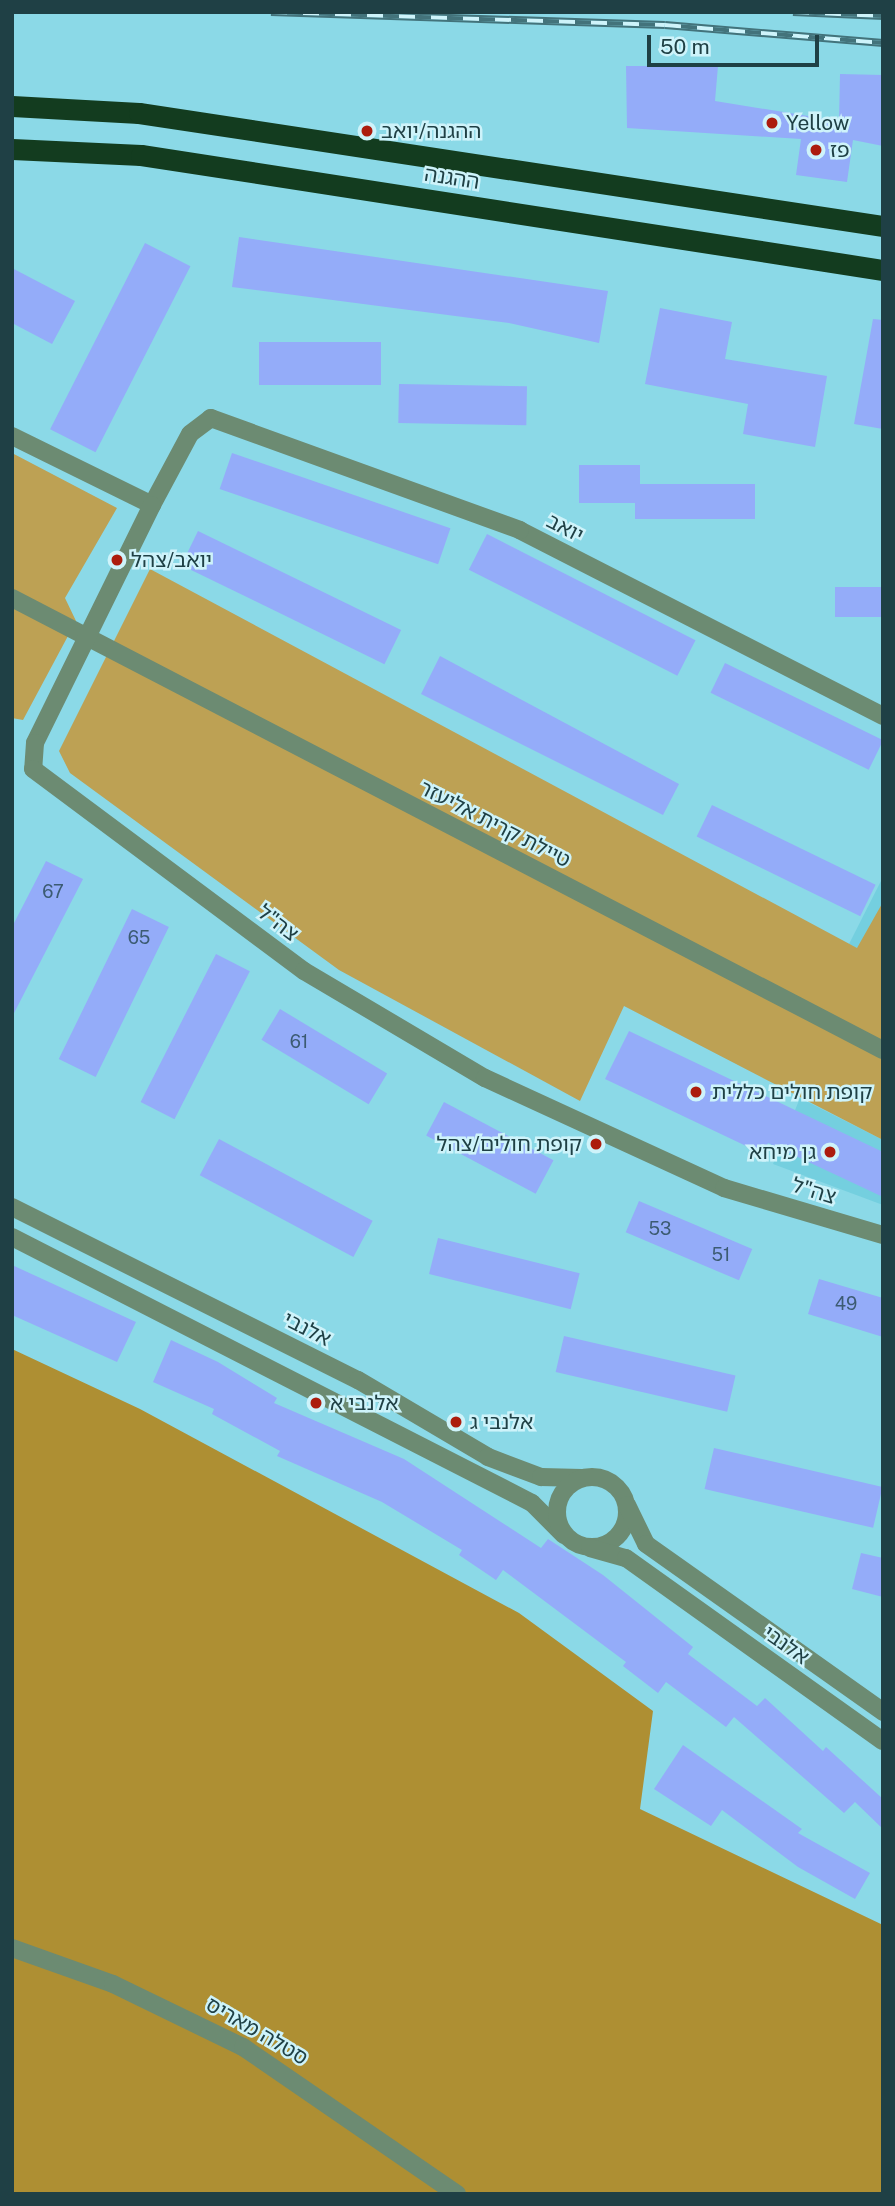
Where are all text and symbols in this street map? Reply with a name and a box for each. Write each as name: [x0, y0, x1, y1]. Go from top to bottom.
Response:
scale bar: [650, 21, 822, 65]
text: 50 m: [660, 34, 710, 59]
place label: Yellow: [786, 110, 849, 136]
marker: Yellow: [764, 115, 780, 131]
place label: ההגנה/יואב: [381, 118, 481, 144]
marker: ההגנה/יואב: [359, 123, 375, 139]
place label: פז: [830, 137, 850, 163]
marker: פז: [808, 142, 824, 158]
street label: ההגנה: [423, 161, 481, 195]
street label: יואב: [542, 508, 588, 548]
place label: יואב/צהל: [131, 547, 212, 573]
marker: יואב/צהל: [109, 552, 125, 568]
street label: טיילת קרית אליעזר: [415, 775, 575, 873]
house number: 67: [42, 881, 64, 903]
street label: צה"ל: [253, 899, 303, 947]
house number: 65: [128, 927, 150, 949]
house number: 61: [290, 1031, 308, 1053]
place label: קופת חולים כללית: [712, 1079, 872, 1105]
marker: קופת חולים כללית: [686, 1082, 706, 1102]
place label: קופת חולים/צהל: [437, 1131, 582, 1157]
marker: קופת חולים/צהל: [588, 1136, 604, 1152]
place label: גן מיחא: [749, 1139, 816, 1165]
marker: גן מיחא: [822, 1144, 838, 1160]
street label: צה"ל: [789, 1172, 839, 1210]
house number: 53: [649, 1218, 671, 1240]
house number: 51: [712, 1244, 730, 1266]
house number: 49: [835, 1293, 857, 1315]
street label: אלנבי: [279, 1306, 335, 1352]
place label: אלנבי א: [330, 1390, 399, 1416]
marker: אלנבי א: [308, 1395, 324, 1411]
place label: אלנבי ג: [470, 1409, 533, 1435]
marker: אלנבי ג: [448, 1414, 464, 1430]
street label: אלנבי: [758, 1620, 814, 1670]
street label: סטלה מאריס: [201, 1992, 313, 2070]

